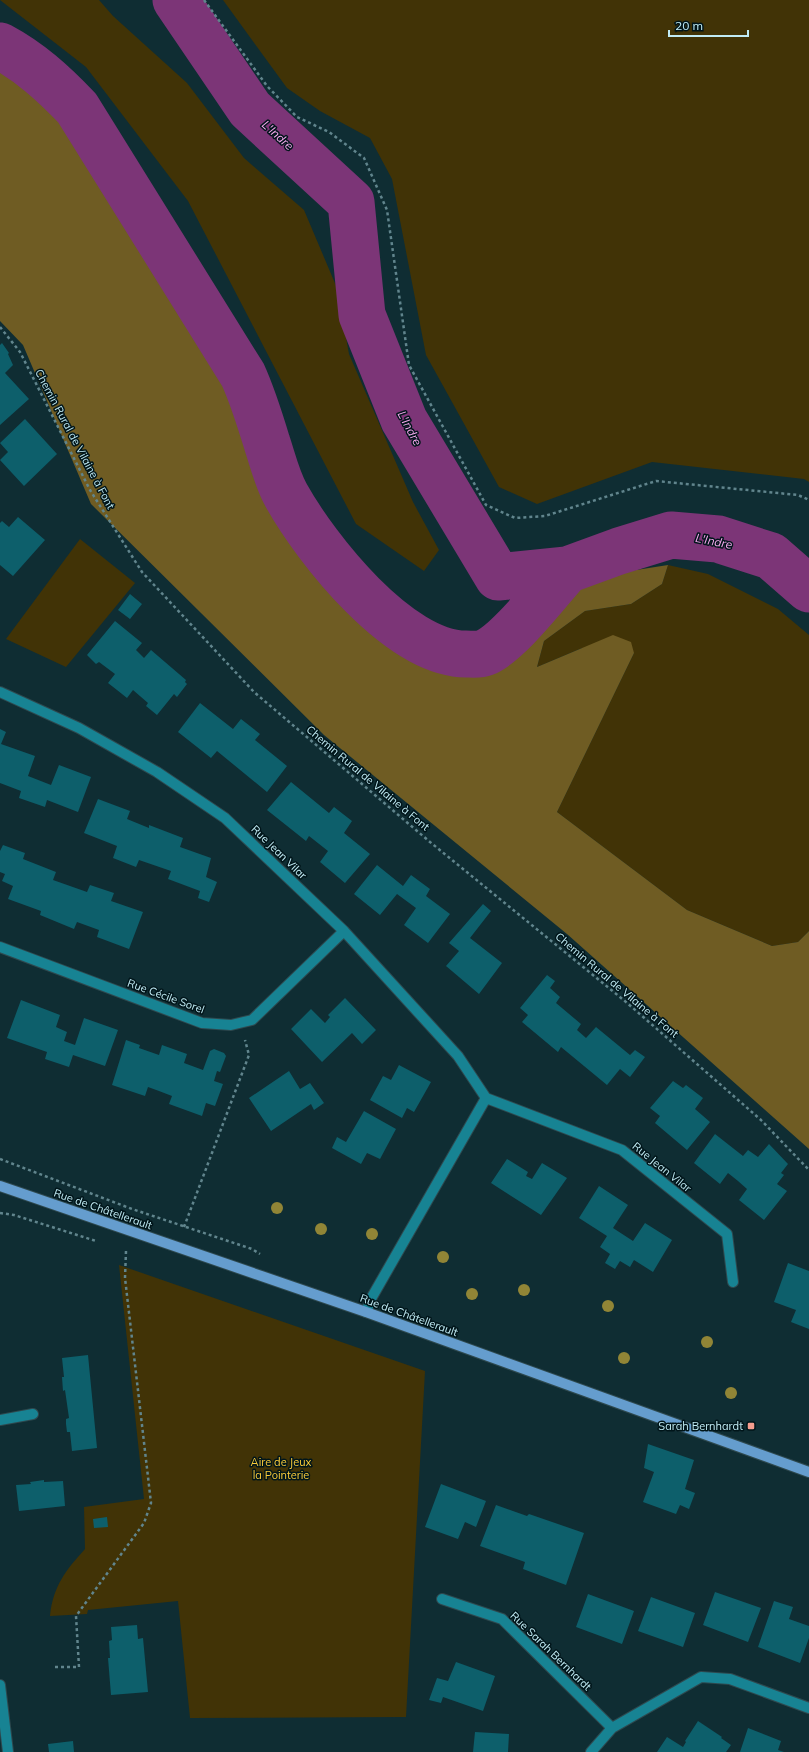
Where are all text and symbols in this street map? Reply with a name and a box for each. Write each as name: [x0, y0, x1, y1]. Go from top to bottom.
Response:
scale bar: [669, 12, 748, 38]
text: 20 m: [675, 18, 703, 33]
water label: L'Indre: [259, 117, 297, 153]
street label: Chemin Rural de Vilaine à Font: [32, 367, 118, 511]
water label: L'Indre: [395, 408, 426, 448]
water label: L'Indre: [694, 530, 734, 552]
street label: Chemin Rural de Vilaine à Font: [304, 722, 433, 834]
street label: Rue Jean Vilar: [248, 822, 310, 882]
street label: Chemin Rural de Vilaine à Font: [553, 929, 682, 1041]
street label: Rue Cécile Sorel: [125, 976, 207, 1016]
street label: Rue Jean Vilar: [630, 1139, 694, 1195]
street label: Rue de Châtellerault: [52, 1186, 154, 1232]
street label: Rue de Châtellerault: [358, 1291, 460, 1339]
place label: Sarah Bernhardt: [658, 1419, 743, 1433]
marker: Sarah Bernhardt: [746, 1421, 756, 1431]
park label: Aire de Jeux la Pointerie: [251, 1455, 311, 1482]
street label: Rue Sarah Bernhardt: [507, 1609, 595, 1693]

